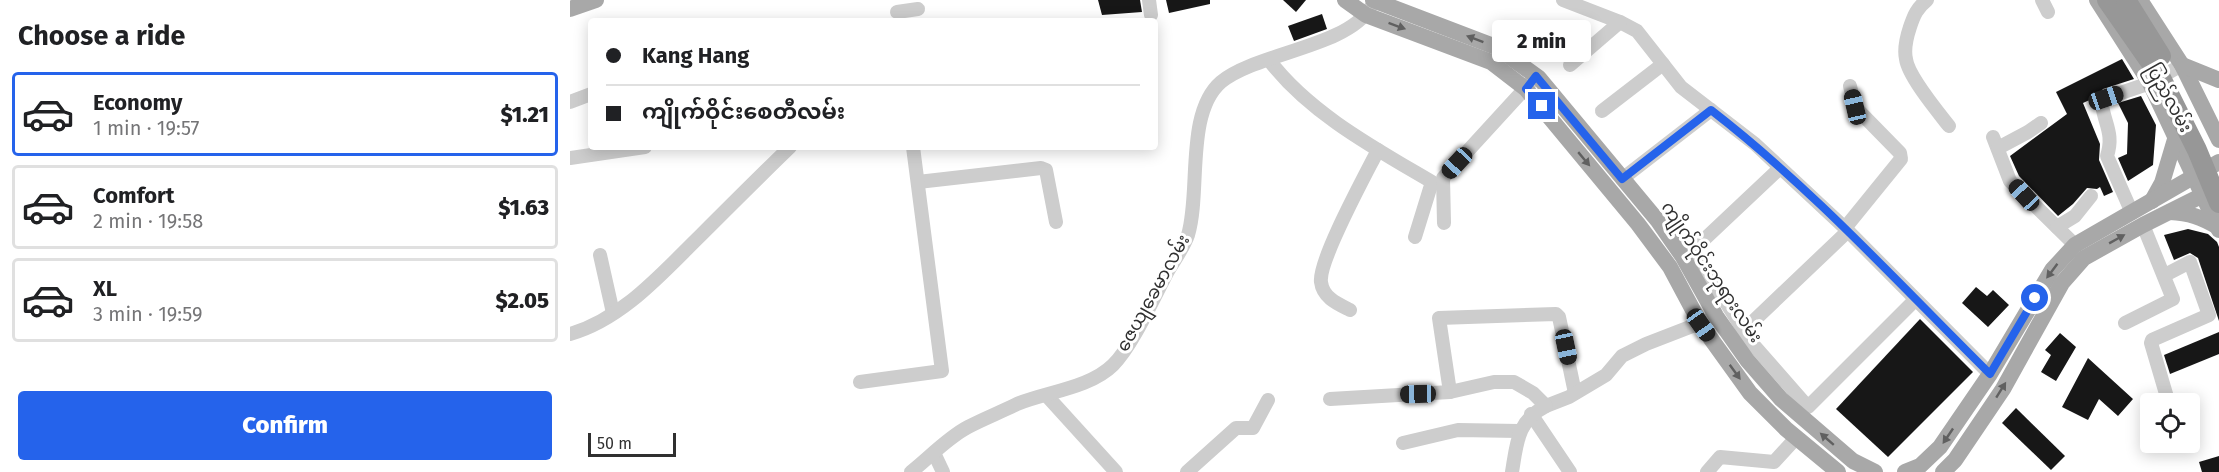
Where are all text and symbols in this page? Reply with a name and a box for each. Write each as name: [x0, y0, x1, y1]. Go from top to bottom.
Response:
callout: 2 min: [1492, 19, 1592, 61]
text: Choose a ride: [18, 20, 185, 52]
one-way arrow: [1388, 21, 1406, 31]
text: 2 min: [1517, 29, 1566, 53]
one-way arrow: [1465, 33, 1483, 43]
text: Kang Hang: [642, 42, 749, 69]
street label: ပြည်လမ်း: [2138, 59, 2199, 138]
car: [2086, 84, 2126, 112]
icon: car: [21, 87, 75, 141]
car: [1842, 87, 1868, 127]
text: Economy: [93, 89, 182, 116]
route end: [1528, 92, 1555, 119]
text: ကျိုက်ဝိုင်းစေတီလမ်း: [642, 98, 845, 125]
text: $1.21: [500, 101, 549, 128]
text: 1 min · 19:57: [93, 116, 199, 140]
car: [1438, 144, 1476, 182]
one-way arrow: [1578, 151, 1591, 167]
car: [2005, 176, 2043, 214]
icon: car: [21, 180, 75, 234]
text: Comfort: [93, 182, 174, 209]
text: $1.63: [498, 194, 549, 221]
street label: ကျိုက်ဝိုင်းဘုရားလမ်း: [1653, 196, 1770, 349]
text: 2 min · 19:58: [93, 209, 203, 233]
street label: ဇေယျခေမာလမ်း: [1110, 230, 1198, 357]
one-way arrow: [2109, 234, 2126, 244]
one-way arrow: [2046, 263, 2058, 279]
icon: car: [21, 273, 75, 327]
text: XL: [93, 275, 117, 302]
route start: [2021, 284, 2048, 311]
text: $2.05: [495, 287, 549, 314]
text: 3 min · 19:59: [93, 302, 202, 326]
car: [1683, 305, 1719, 345]
car: [1553, 328, 1579, 366]
one-way arrow: [1728, 365, 1740, 380]
one-way arrow: [1996, 382, 2007, 398]
car: [1400, 385, 1436, 403]
button: Confirm: [18, 391, 552, 460]
map controls: [2140, 393, 2200, 453]
button: locate: [2140, 393, 2200, 453]
one-way arrow: [1942, 427, 1954, 443]
scale bar: [588, 430, 676, 458]
one-way arrow: [1820, 433, 1835, 446]
text: 50 m: [597, 434, 632, 453]

